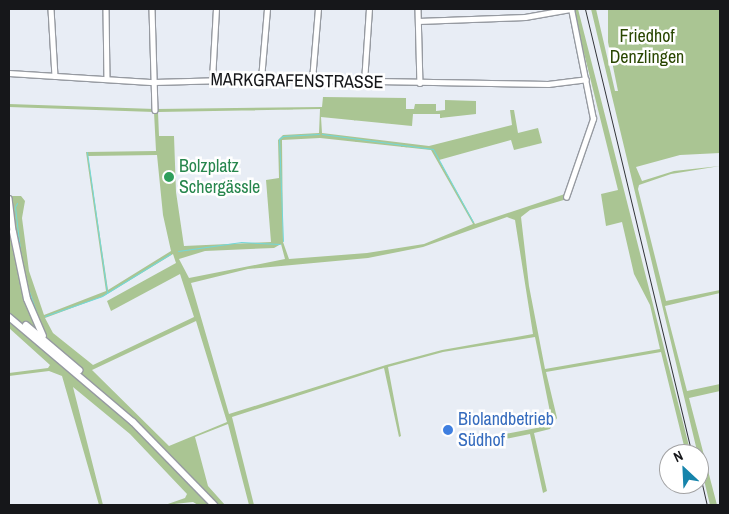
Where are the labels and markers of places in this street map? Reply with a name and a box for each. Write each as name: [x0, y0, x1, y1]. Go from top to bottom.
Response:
place label: Bolzplatz Schergässle: [179, 156, 260, 198]
marker: Bolzplatz Schergässle: [163, 171, 175, 183]
place label: Biolandbetrieb Südhof: [458, 409, 554, 452]
marker: Biolandbetrieb Südhof: [442, 424, 454, 436]

